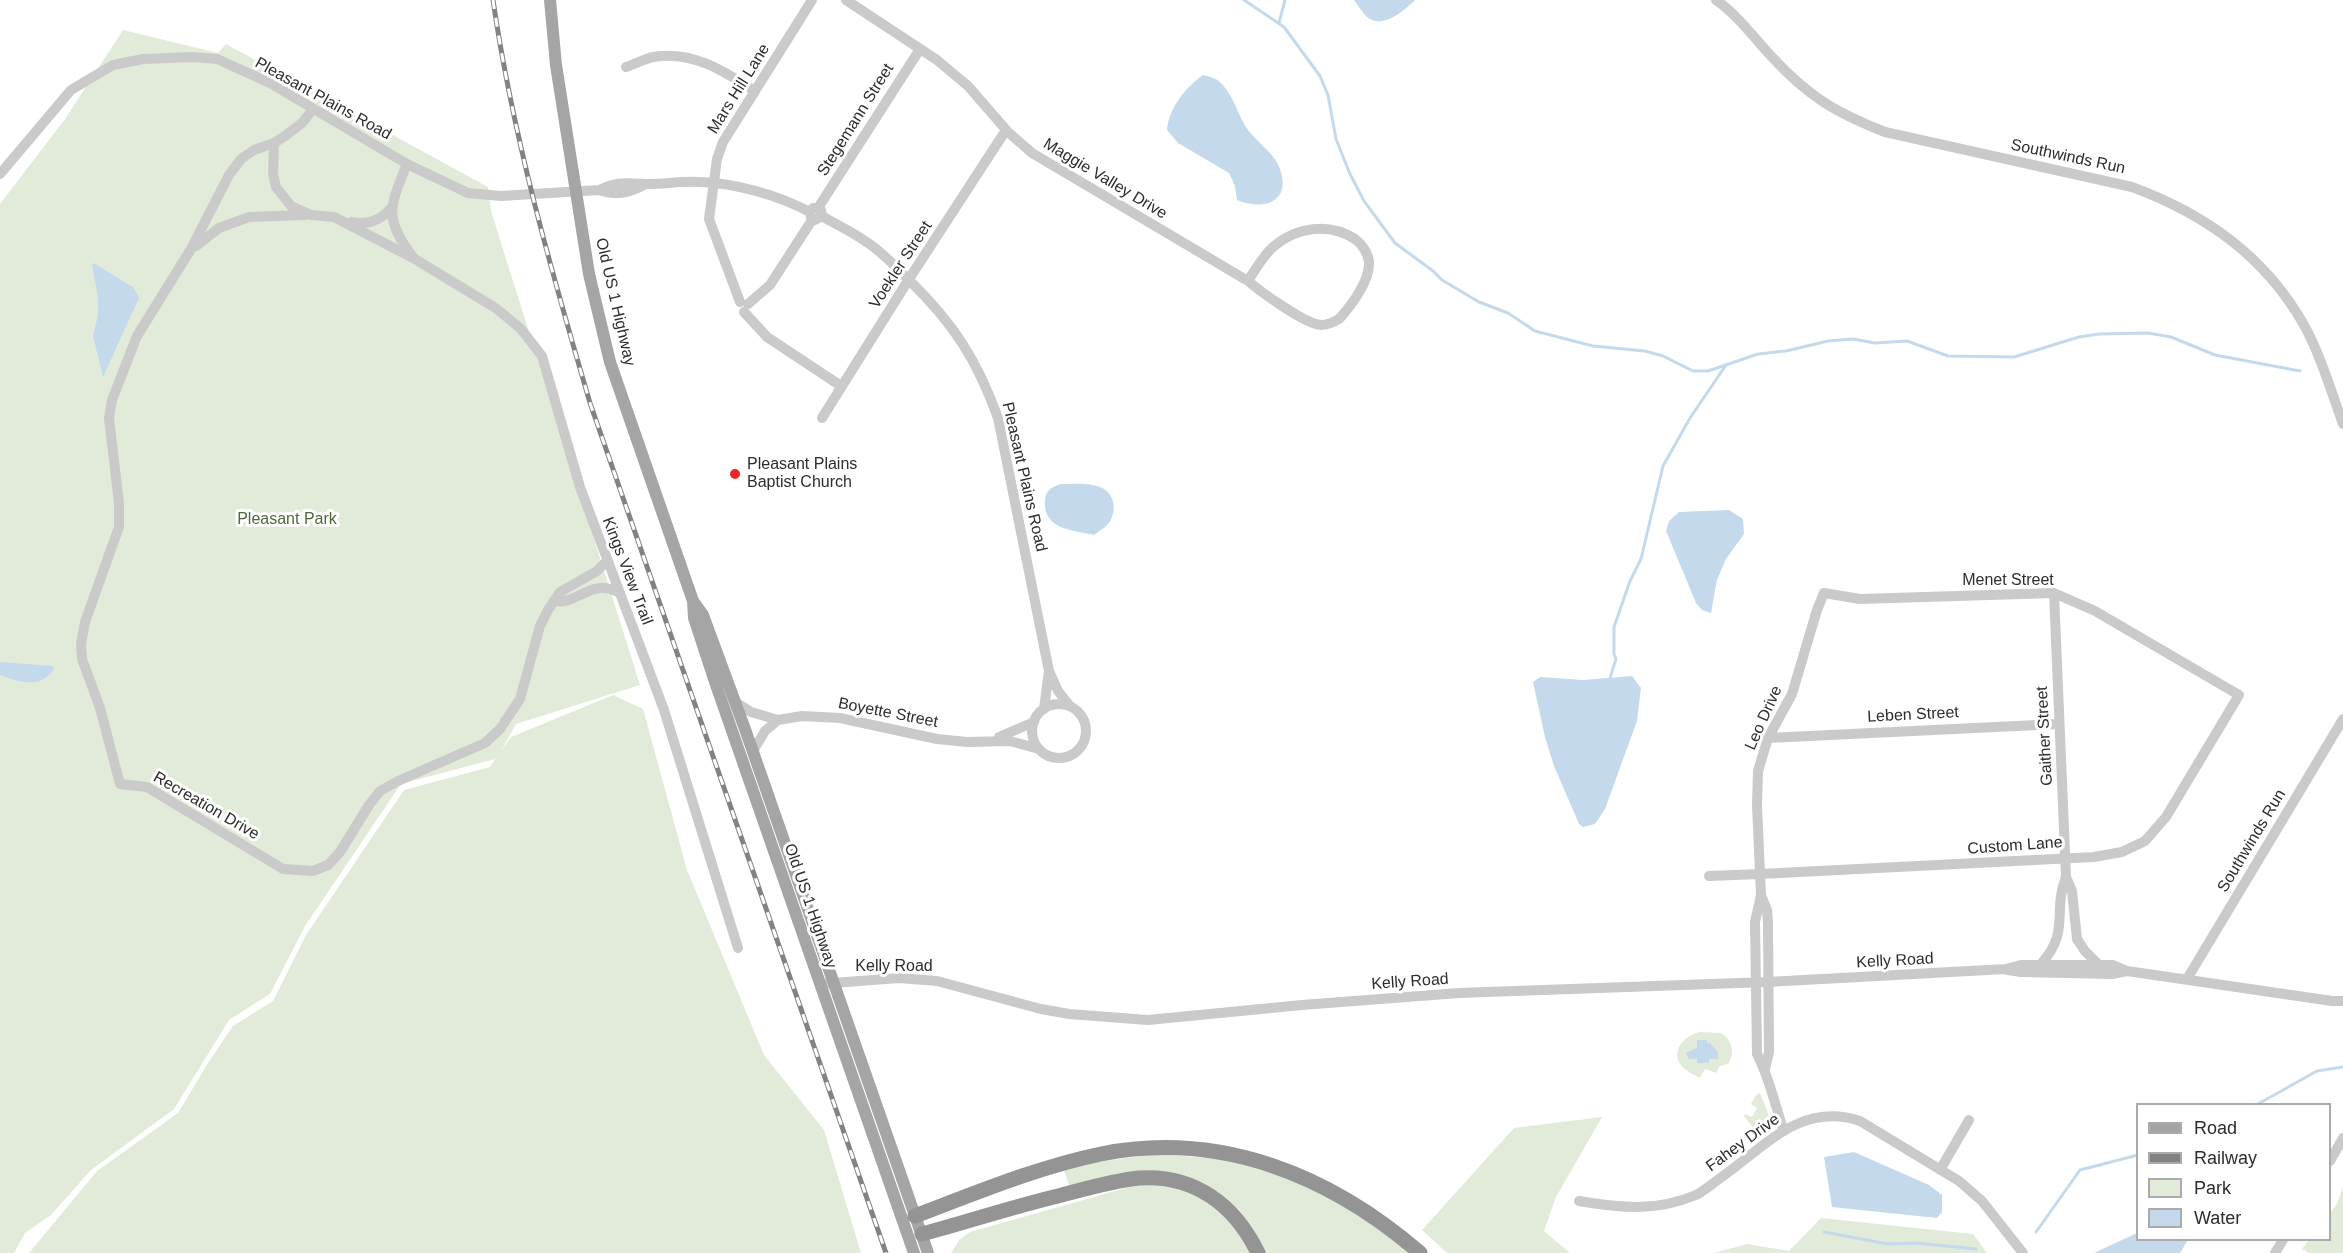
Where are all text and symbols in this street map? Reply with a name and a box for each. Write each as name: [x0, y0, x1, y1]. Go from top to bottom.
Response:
street label: Mars Hill Lane: [704, 41, 774, 137]
street label: Pleasant Plains Road: [251, 54, 395, 144]
street label: Stegemann Street: [814, 60, 898, 180]
street label: Maggie Valley Drive: [1040, 134, 1170, 224]
street label: Southwinds Run: [2009, 135, 2127, 179]
street label: Voekler Street: [866, 218, 936, 312]
street label: Old US 1 Highway: [591, 236, 639, 368]
street label: Pleasant Plains Road: [997, 400, 1051, 554]
place label: Pleasant Plains Baptist Church: [747, 455, 857, 493]
marker: Pleasant Plains Baptist Church: [728, 467, 742, 481]
park label: Pleasant Park: [237, 510, 337, 530]
street label: Kings View Trail: [598, 514, 656, 628]
street label: Menet Street: [1962, 571, 2054, 591]
street label: Leo Drive: [1741, 683, 1787, 753]
street label: Gaither Street: [2033, 686, 2057, 786]
street label: Boyette Street: [836, 694, 940, 732]
street label: Leben Street: [1867, 703, 1959, 727]
street label: Recreation Drive: [150, 768, 262, 844]
street label: Southwinds Run: [2214, 786, 2290, 896]
street label: Custom Lane: [1967, 833, 2063, 859]
street label: Old US 1 Highway: [780, 841, 840, 971]
street label: Kelly Road: [1856, 949, 1934, 973]
street label: Kelly Road: [855, 957, 933, 977]
street label: Kelly Road: [1371, 970, 1449, 994]
legend: [2136, 1103, 2331, 1241]
street label: Fahey Drive: [1702, 1110, 1784, 1176]
text: Road: [2194, 1118, 2237, 1138]
text: Railway: [2194, 1148, 2257, 1168]
text: Park: [2194, 1178, 2231, 1198]
text: Water: [2194, 1208, 2241, 1228]

